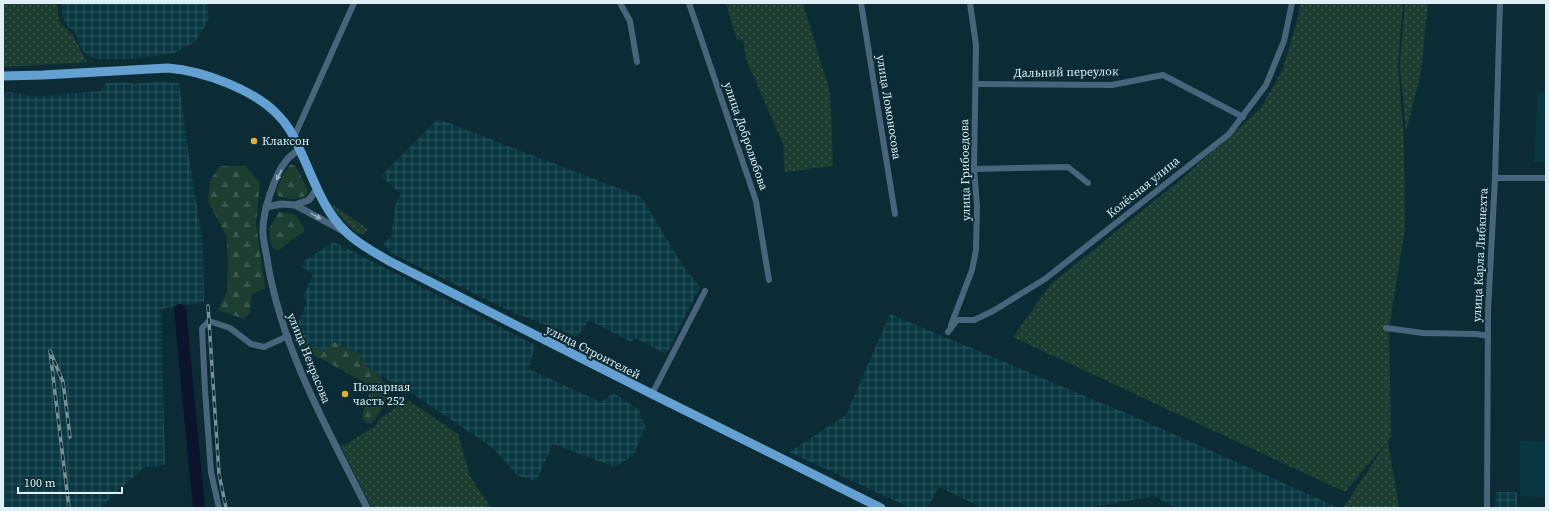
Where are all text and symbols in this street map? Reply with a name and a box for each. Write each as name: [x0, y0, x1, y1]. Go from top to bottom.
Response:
street label: улица Ломоносова: [873, 54, 905, 161]
street label: Дальний переулок: [1013, 63, 1119, 81]
street label: улица Добролюбова: [720, 80, 772, 193]
street label: улица Грибоедова: [956, 118, 974, 221]
place label: Клаксон: [262, 133, 310, 149]
marker: Клаксон: [249, 136, 259, 146]
street label: Колёсная улица: [1103, 152, 1183, 221]
one-way arrow: [275, 169, 282, 181]
street label: улица Карла Либкнехта: [1468, 187, 1492, 322]
one-way arrow: [310, 213, 322, 219]
street label: улица Некрасова: [284, 310, 335, 406]
street label: улица Строителей: [543, 321, 643, 383]
place label: Пожарная часть 252: [353, 379, 410, 409]
marker: Пожарная часть 252: [340, 389, 350, 399]
scale bar: [18, 469, 122, 495]
text: 100 m: [24, 475, 56, 491]

